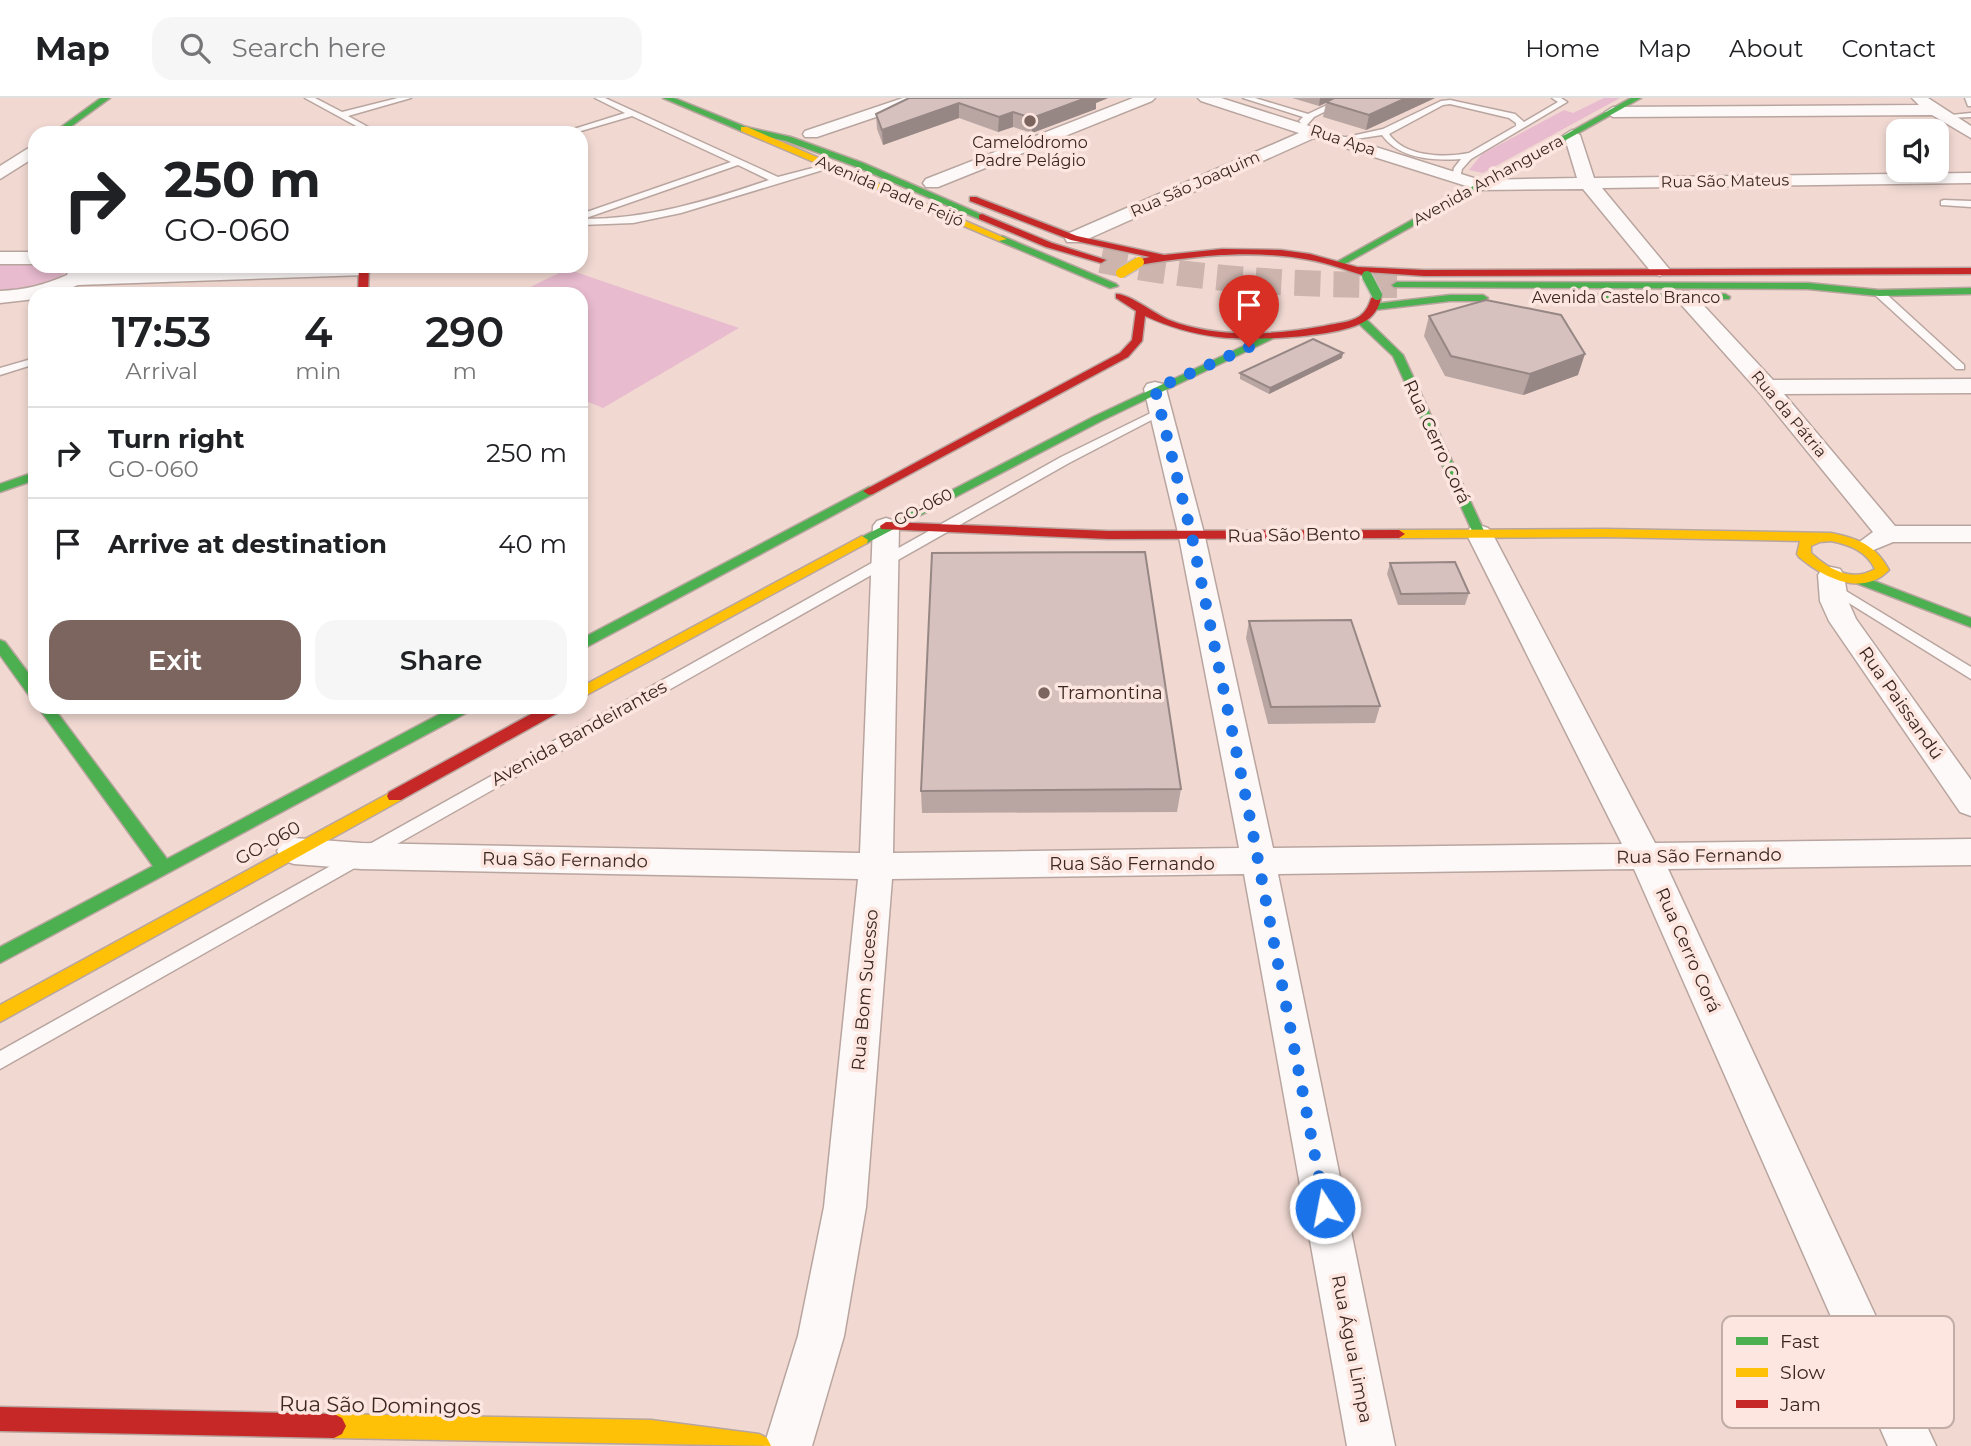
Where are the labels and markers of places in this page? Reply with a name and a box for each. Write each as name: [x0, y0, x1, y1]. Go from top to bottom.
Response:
marker: Camelódromo Padre Pelágio: [1022, 113, 1038, 129]
place label: Camelódromo Padre Pelágio: [972, 133, 1088, 170]
pin: [1219, 275, 1279, 347]
place label: Tramontina: [1058, 682, 1163, 704]
marker: Tramontina: [1036, 685, 1052, 701]

